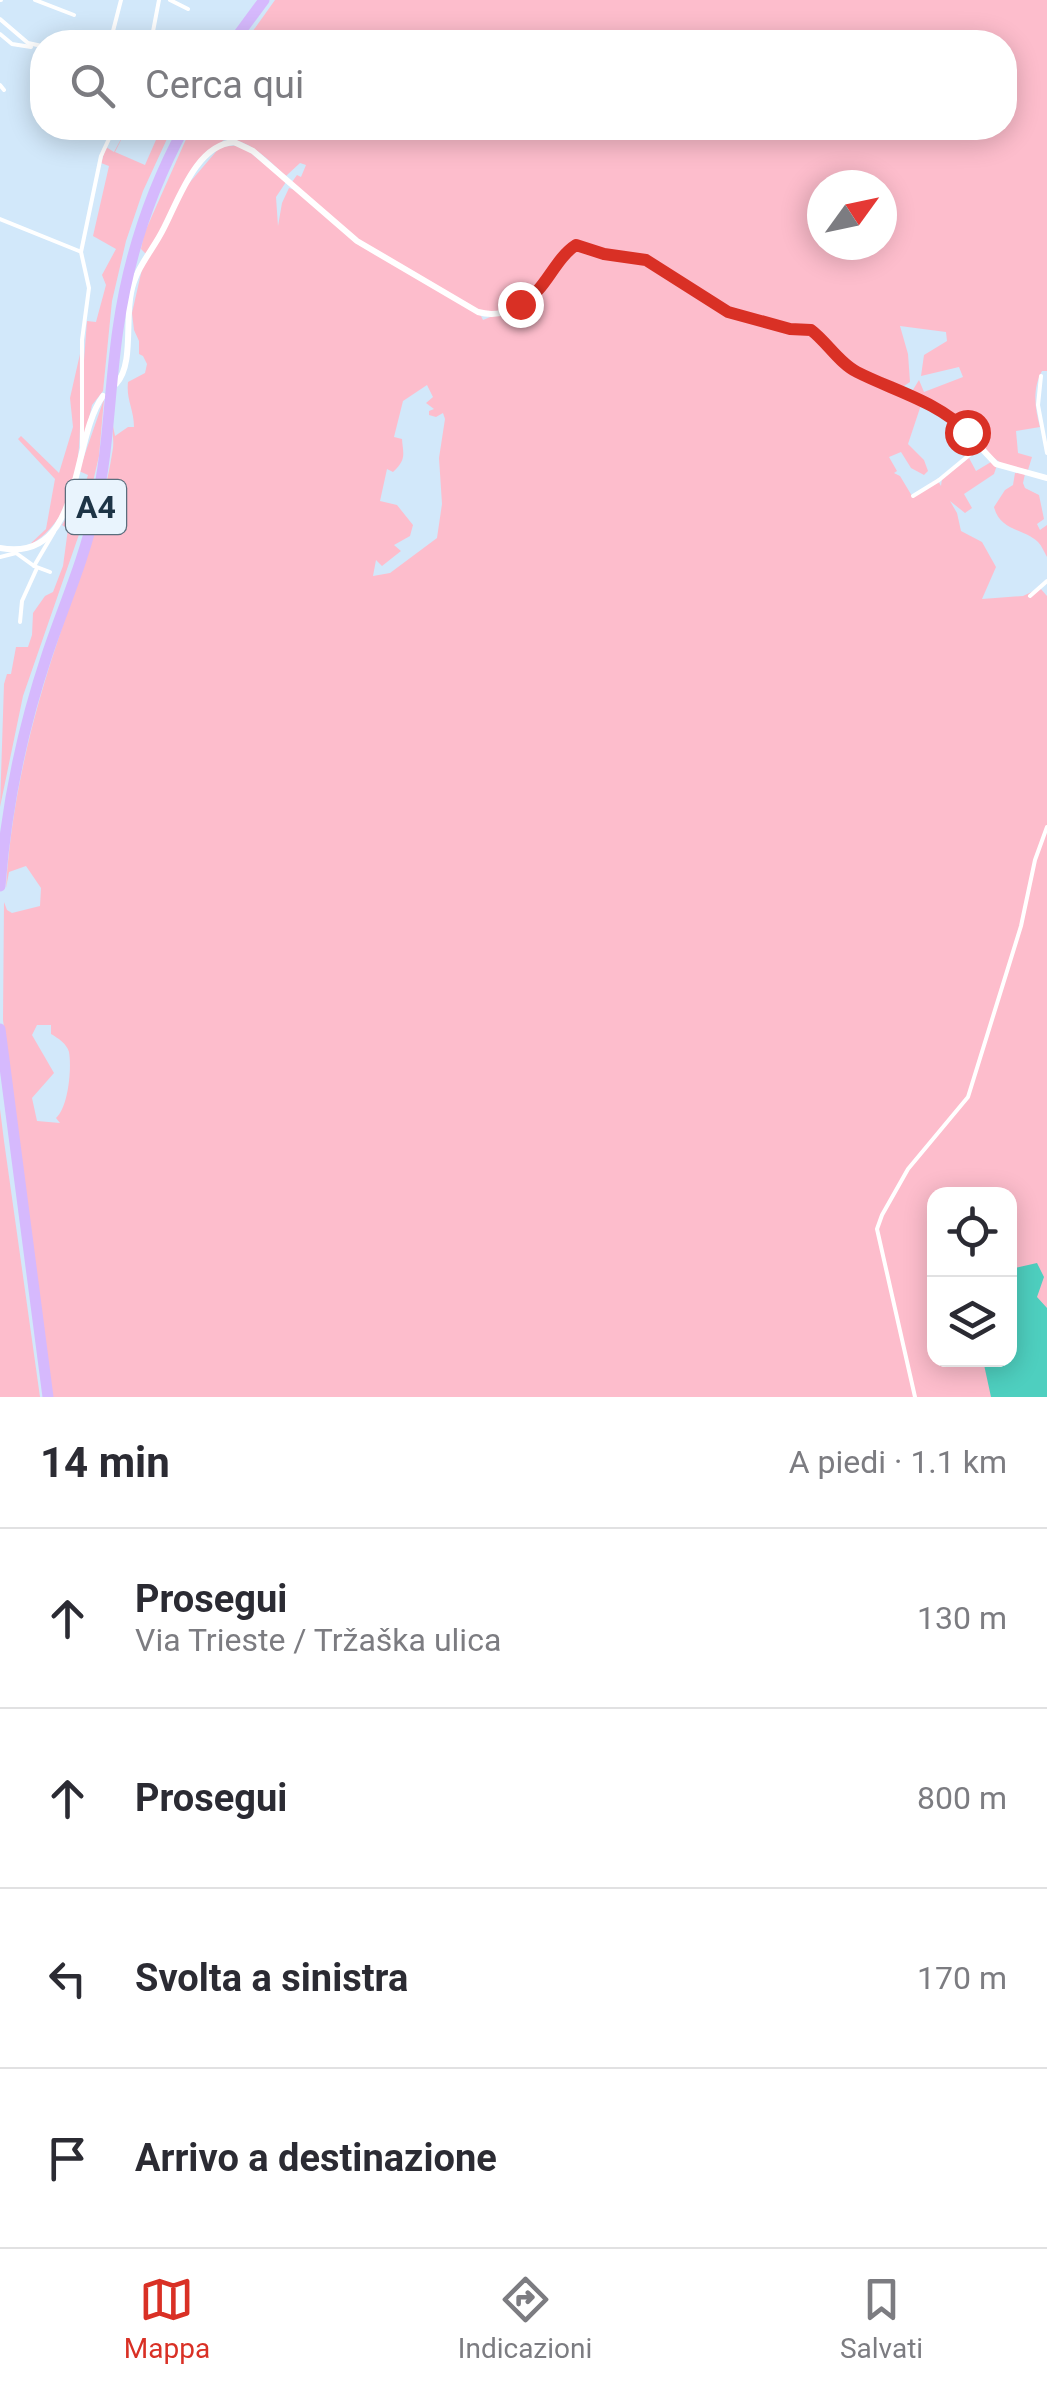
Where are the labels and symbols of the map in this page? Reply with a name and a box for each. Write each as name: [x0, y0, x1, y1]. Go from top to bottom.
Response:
north arrow: [807, 170, 897, 260]
route end: [498, 282, 544, 328]
route start: [945, 410, 991, 456]
road number: A4: [66, 480, 126, 534]

